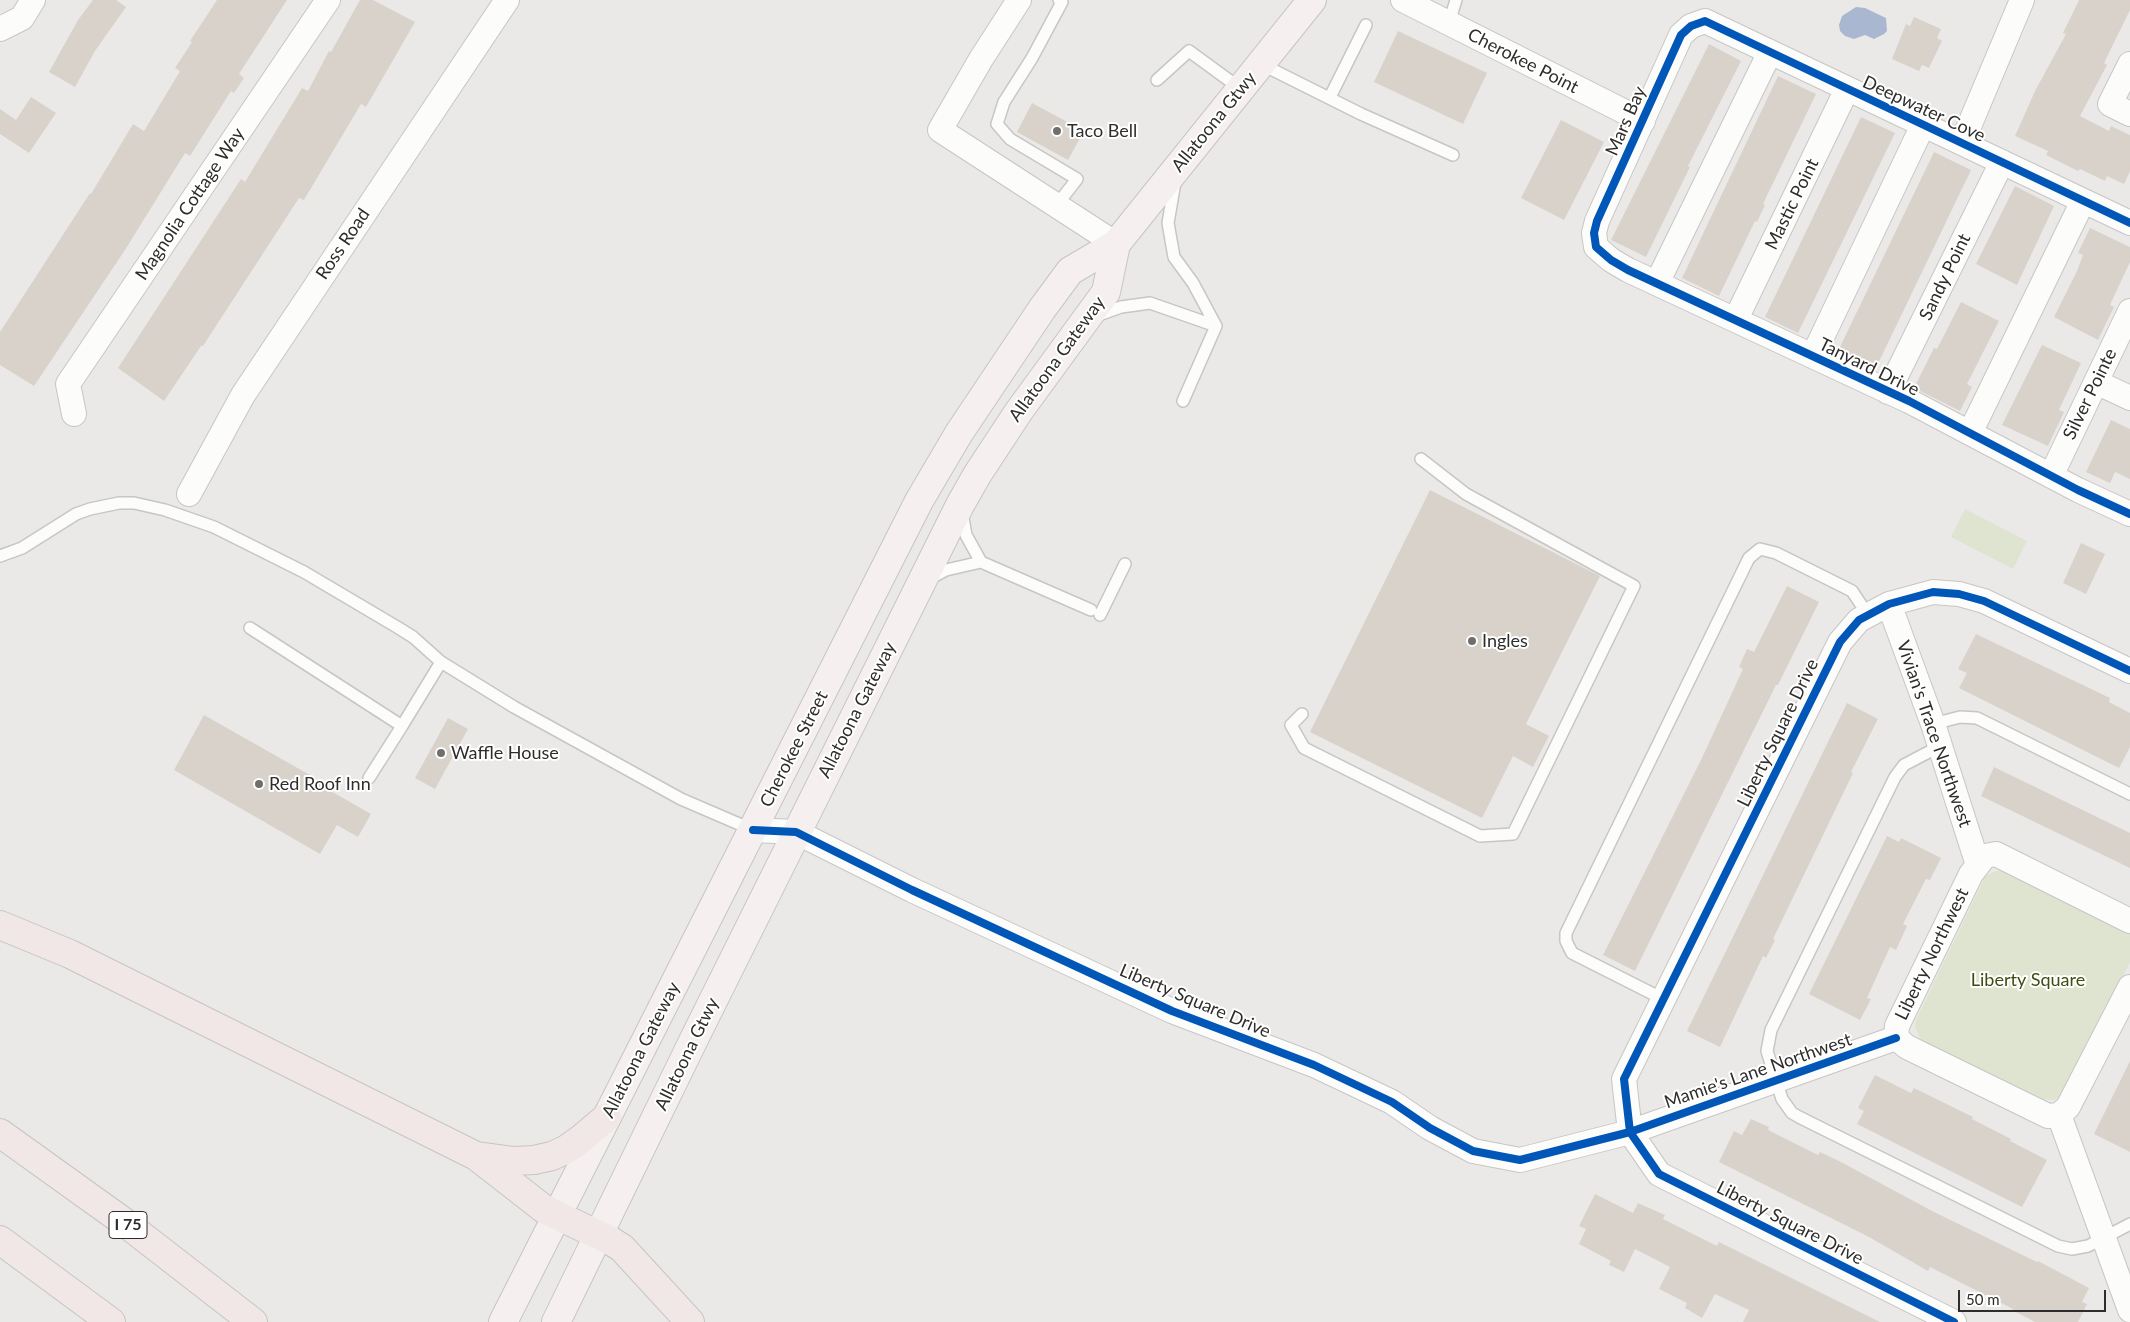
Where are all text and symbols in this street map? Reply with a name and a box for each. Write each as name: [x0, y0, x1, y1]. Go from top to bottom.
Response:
street label: Cherokee Point: [1464, 24, 1582, 98]
street label: Allatoona Gtwy: [1167, 68, 1261, 176]
street label: Deepwater Cove: [1859, 71, 1989, 147]
street label: Mars Bay: [1601, 83, 1651, 159]
place label: Taco Bell: [1067, 120, 1137, 142]
street label: Magnolia Cottage Way: [131, 124, 249, 284]
marker: Taco Bell: [1051, 125, 1063, 137]
street label: Mastic Point: [1761, 155, 1823, 253]
street label: Ross Road: [311, 204, 375, 284]
street label: Sandy Point: [1915, 230, 1975, 324]
street label: Allatoona Gateway: [1004, 292, 1110, 426]
street label: Tanyard Drive: [1815, 333, 1923, 401]
street label: Silver Pointe: [2059, 345, 2121, 443]
place label: Ingles: [1482, 630, 1528, 652]
marker: Ingles: [1466, 635, 1478, 647]
street label: Allatoona Gateway: [813, 638, 901, 782]
street label: Vivian's Trace Northwest: [1892, 638, 1976, 830]
street label: Liberty Square Drive: [1733, 655, 1823, 811]
street label: Cherokee Street: [755, 687, 833, 811]
place label: Waffle House: [451, 742, 559, 764]
marker: Waffle House: [435, 747, 447, 759]
place label: Red Roof Inn: [269, 773, 371, 795]
marker: Red Roof Inn: [253, 778, 265, 790]
street label: Liberty Northwest: [1891, 884, 1973, 1024]
street label: Liberty Square Drive: [1116, 959, 1274, 1043]
park label: Liberty Square: [1971, 969, 2085, 991]
street label: Allatoona Gateway: [597, 978, 685, 1122]
street label: Allatoona Gtwy: [650, 994, 724, 1114]
street label: Mamie's Lane Northwest: [1662, 1029, 1854, 1113]
street label: Liberty Square Drive: [1713, 1177, 1867, 1269]
road number: I 75: [109, 1212, 147, 1238]
scale bar: [1960, 1280, 2108, 1312]
text: 50 m: [1966, 1290, 2000, 1308]

